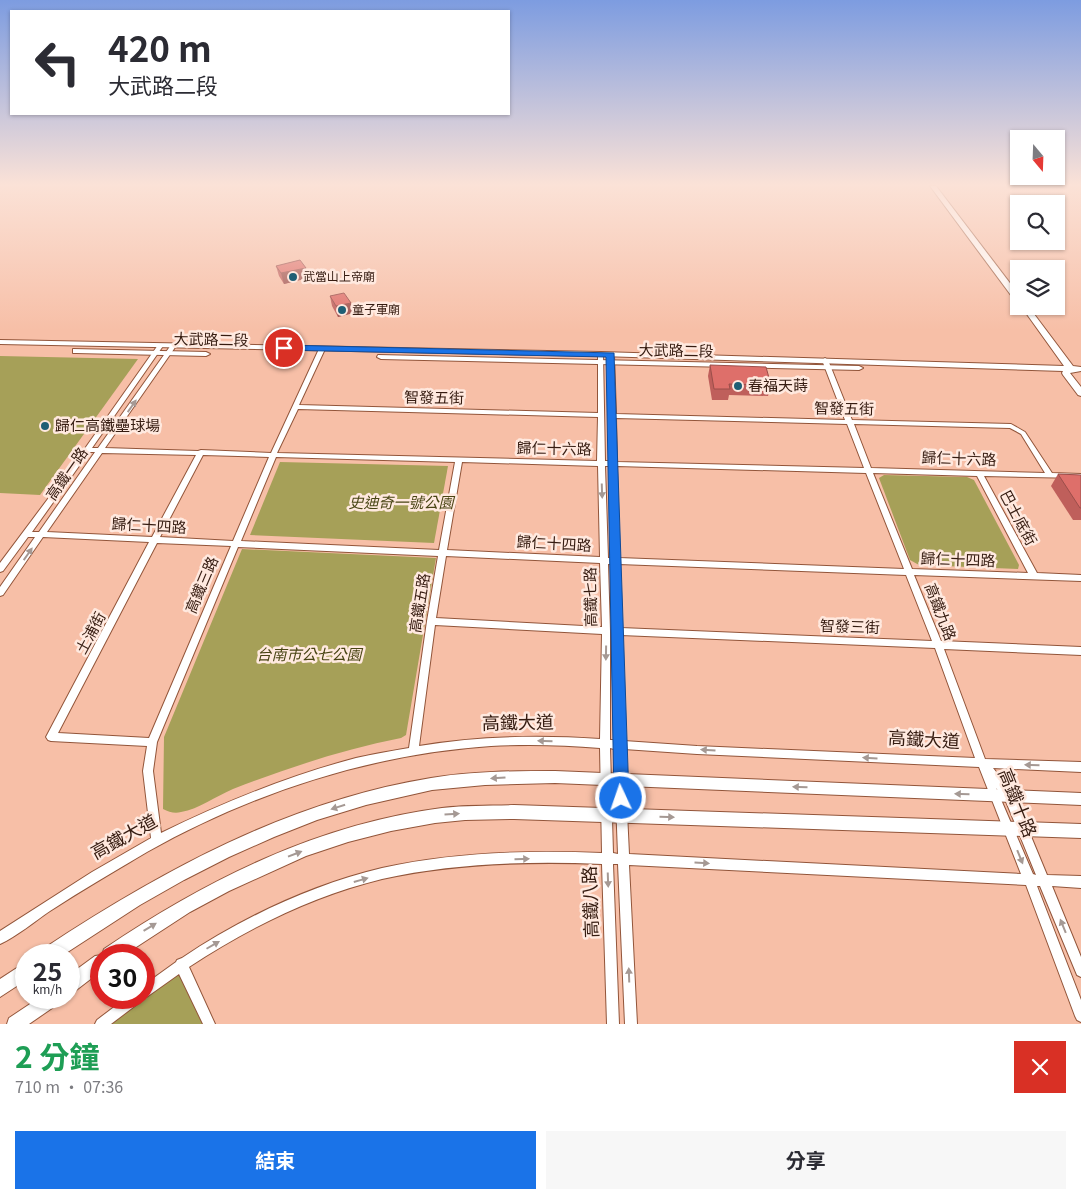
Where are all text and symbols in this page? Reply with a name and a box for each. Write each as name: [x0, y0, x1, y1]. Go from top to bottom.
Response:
text: 420 m: [108, 21, 212, 72]
icon: left: [25, 30, 90, 95]
text: 大武路二段: [108, 68, 218, 100]
north arrow: [1010, 130, 1065, 185]
map controls: [1010, 130, 1065, 315]
button: search: [1010, 195, 1065, 250]
button: layers: [1010, 260, 1065, 315]
place label: 武當山上帝廟: [303, 267, 375, 284]
marker: 武當山上帝廟: [287, 271, 299, 283]
place label: 童子軍廟: [352, 300, 400, 317]
marker: 童子軍廟: [336, 304, 348, 316]
street label: 大武路二段: [173, 327, 249, 350]
pin: [263, 327, 305, 369]
icon: arrive: [270, 334, 298, 362]
street label: 大武路二段: [638, 338, 714, 361]
place label: 春福天蒔: [748, 374, 808, 395]
marker: 春福天蒔: [732, 380, 744, 392]
street label: 智發五街: [404, 385, 464, 408]
street label: 智發五街: [814, 396, 874, 419]
one-way arrow: [127, 399, 137, 413]
place label: 歸仁高鐵壘球場: [55, 414, 160, 435]
marker: 歸仁高鐵壘球場: [39, 420, 51, 432]
street label: 歸仁十六路: [516, 436, 592, 459]
street label: 高鐵一路: [40, 443, 92, 504]
street label: 歸仁十六路: [921, 446, 997, 469]
one-way arrow: [598, 483, 606, 499]
street label: 巴士底街: [996, 486, 1043, 549]
park label: 史迪奇一號公園: [348, 491, 455, 512]
street label: 歸仁十四路: [111, 512, 187, 537]
street label: 歸仁十四路: [516, 530, 592, 555]
one-way arrow: [23, 547, 33, 561]
street label: 歸仁十四路: [920, 547, 996, 570]
street label: 高鐵三路: [179, 553, 222, 616]
street label: 高鐵七路: [578, 567, 601, 627]
street label: 高鐵五路: [403, 571, 434, 634]
street label: 高鐵九路: [921, 580, 962, 643]
street label: 土浦街: [70, 607, 110, 657]
street label: 智發三街: [820, 614, 880, 637]
park label: 台南市公七公園: [256, 643, 363, 664]
one-way arrow: [601, 645, 609, 661]
street label: 高鐵大道: [482, 707, 554, 735]
street label: 高鐵大道: [887, 723, 961, 753]
one-way arrow: [537, 737, 553, 745]
one-way arrow: [699, 746, 715, 754]
one-way arrow: [862, 753, 878, 761]
one-way arrow: [1024, 760, 1040, 768]
street label: 高鐵十路: [993, 764, 1044, 840]
position arrow: [594, 771, 646, 823]
one-way arrow: [489, 774, 505, 782]
one-way arrow: [792, 783, 808, 791]
one-way arrow: [954, 790, 970, 798]
one-way arrow: [331, 804, 346, 811]
street label: 高鐵大道: [85, 806, 161, 864]
one-way arrow: [445, 810, 461, 818]
one-way arrow: [659, 814, 675, 822]
one-way arrow: [288, 850, 303, 857]
one-way arrow: [1016, 850, 1024, 864]
one-way arrow: [514, 854, 530, 862]
one-way arrow: [694, 860, 710, 868]
street label: 高鐵八路: [575, 866, 603, 939]
one-way arrow: [604, 872, 612, 888]
one-way arrow: [354, 876, 369, 884]
one-way arrow: [1059, 918, 1067, 933]
one-way arrow: [144, 923, 157, 932]
one-way arrow: [206, 940, 219, 949]
speed limit sign: 30: [90, 944, 155, 1009]
text: 25: [33, 952, 62, 988]
one-way arrow: [624, 967, 632, 983]
text: km/h: [33, 980, 62, 997]
text: 2 分鐘: [15, 1033, 100, 1077]
button: close: [1014, 1041, 1066, 1093]
text: 710 m · 07:36: [15, 1074, 123, 1098]
button: 結束: [15, 1131, 536, 1189]
button: 分享: [546, 1131, 1066, 1189]

